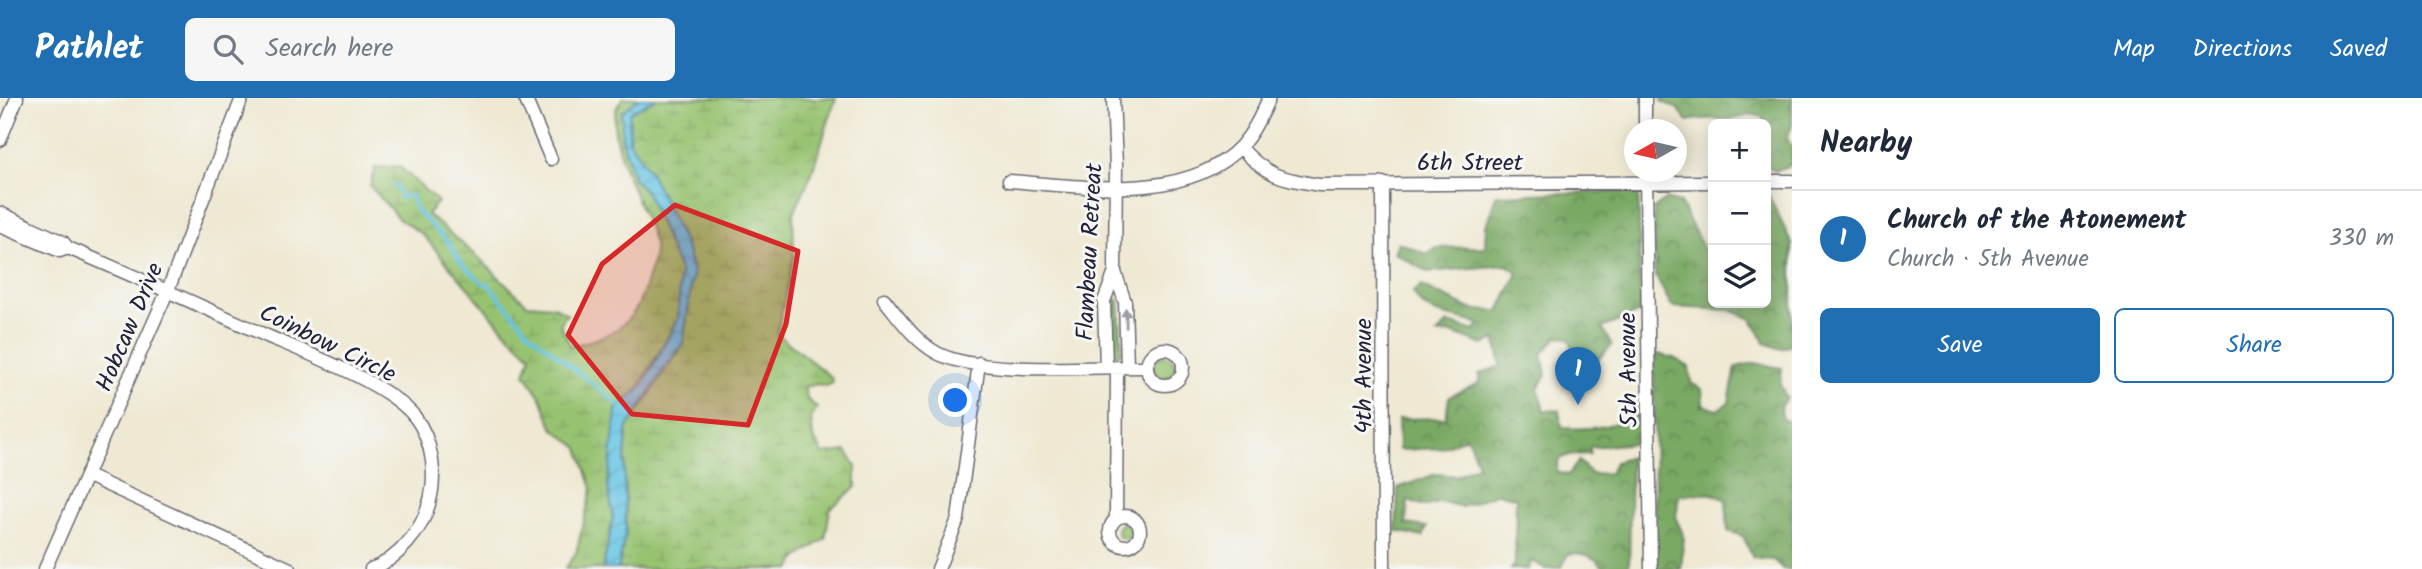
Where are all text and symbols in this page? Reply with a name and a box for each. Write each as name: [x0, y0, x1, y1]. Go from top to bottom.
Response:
search box: [185, 18, 675, 81]
text: Pathlet: [35, 23, 143, 76]
text: Search here: [265, 28, 393, 70]
icon: search: [209, 30, 247, 68]
text: Map: [2113, 30, 2155, 69]
text: Directions: [2193, 30, 2292, 69]
text: Saved: [2330, 30, 2387, 69]
north arrow: [1624, 119, 1687, 182]
map controls: [1708, 119, 1771, 308]
button: +: [1708, 119, 1771, 182]
text: Nearby: [1820, 120, 1912, 168]
street label: 6th Street: [1417, 144, 1524, 183]
street label: Flambeau Retreat: [1066, 161, 1115, 342]
button: −: [1708, 182, 1771, 245]
text: Church of the Atonement: [1887, 200, 2187, 242]
text: 1: [1840, 221, 1846, 257]
text: 330 m: [2329, 221, 2394, 257]
text: Church · 5th Avenue: [1887, 242, 2089, 278]
button: layers: [1708, 245, 1771, 308]
street label: Hobcaw Drive: [86, 257, 175, 398]
street label: Coinbow Circle: [252, 294, 403, 394]
one-way arrow: [1120, 307, 1132, 329]
button: Save: [1820, 308, 2100, 383]
button: Share: [2114, 308, 2394, 383]
street label: 5th Avenue: [1609, 312, 1650, 428]
street label: 4th Avenue: [1345, 318, 1384, 434]
pin: 1: [1555, 347, 1601, 405]
your location: [938, 383, 972, 417]

